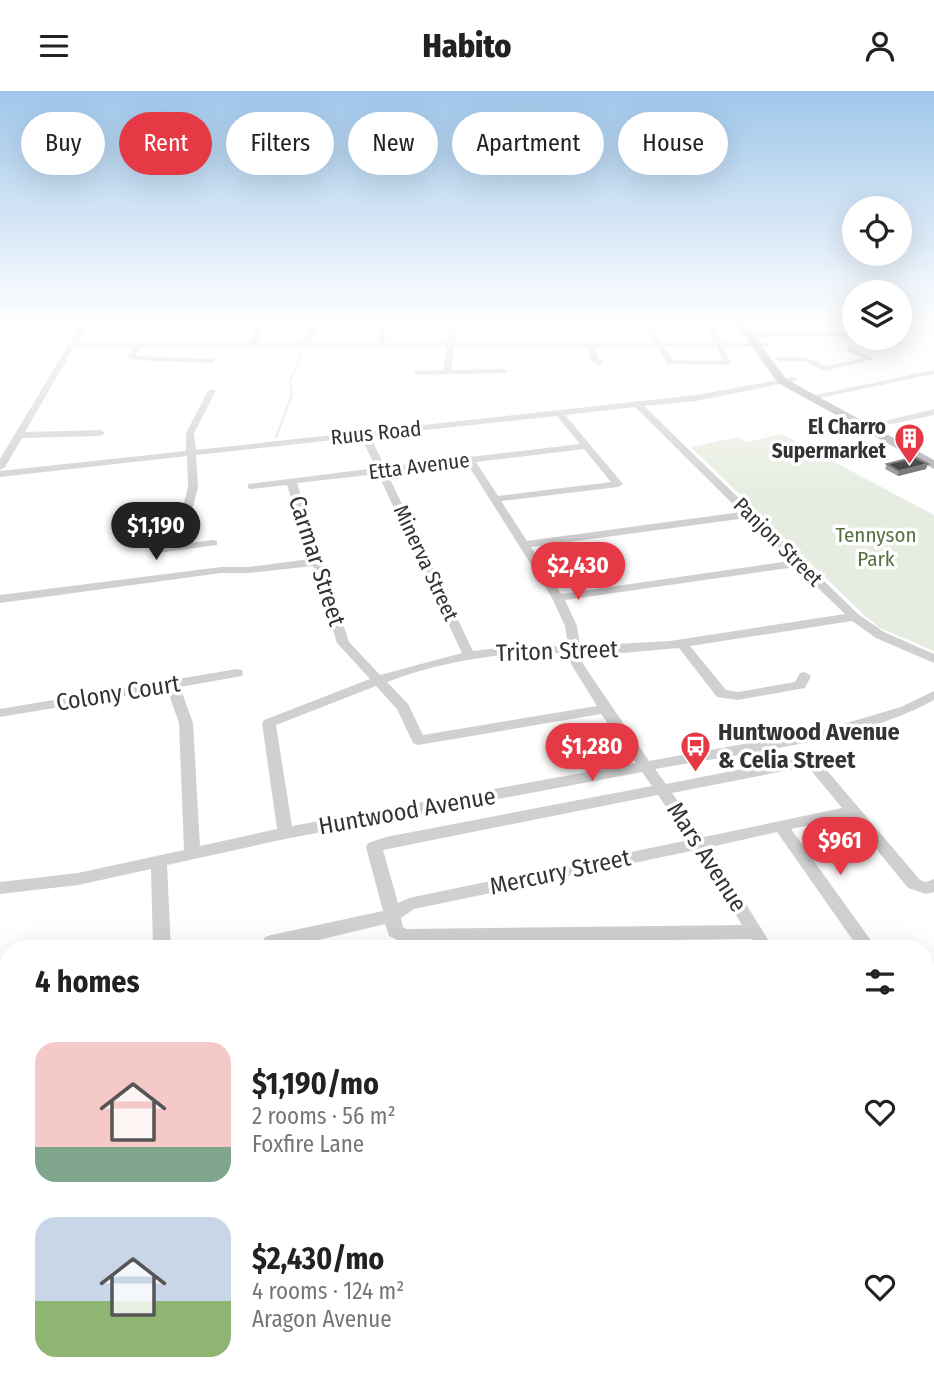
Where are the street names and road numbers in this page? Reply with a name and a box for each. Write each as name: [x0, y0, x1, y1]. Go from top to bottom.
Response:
street label: Ruus Road: [329, 415, 423, 451]
street label: Etta Avenue: [367, 447, 471, 485]
street label: Carmar Street: [283, 492, 351, 630]
street label: Panjon Street: [728, 492, 828, 592]
street label: Minerva Street: [388, 501, 464, 625]
street label: Triton Street: [495, 635, 619, 667]
street label: Colony Court: [54, 669, 182, 717]
street label: Huntwood Avenue: [316, 782, 498, 840]
street label: Mars Avenue: [661, 797, 753, 917]
street label: Mercury Street: [487, 843, 633, 901]

